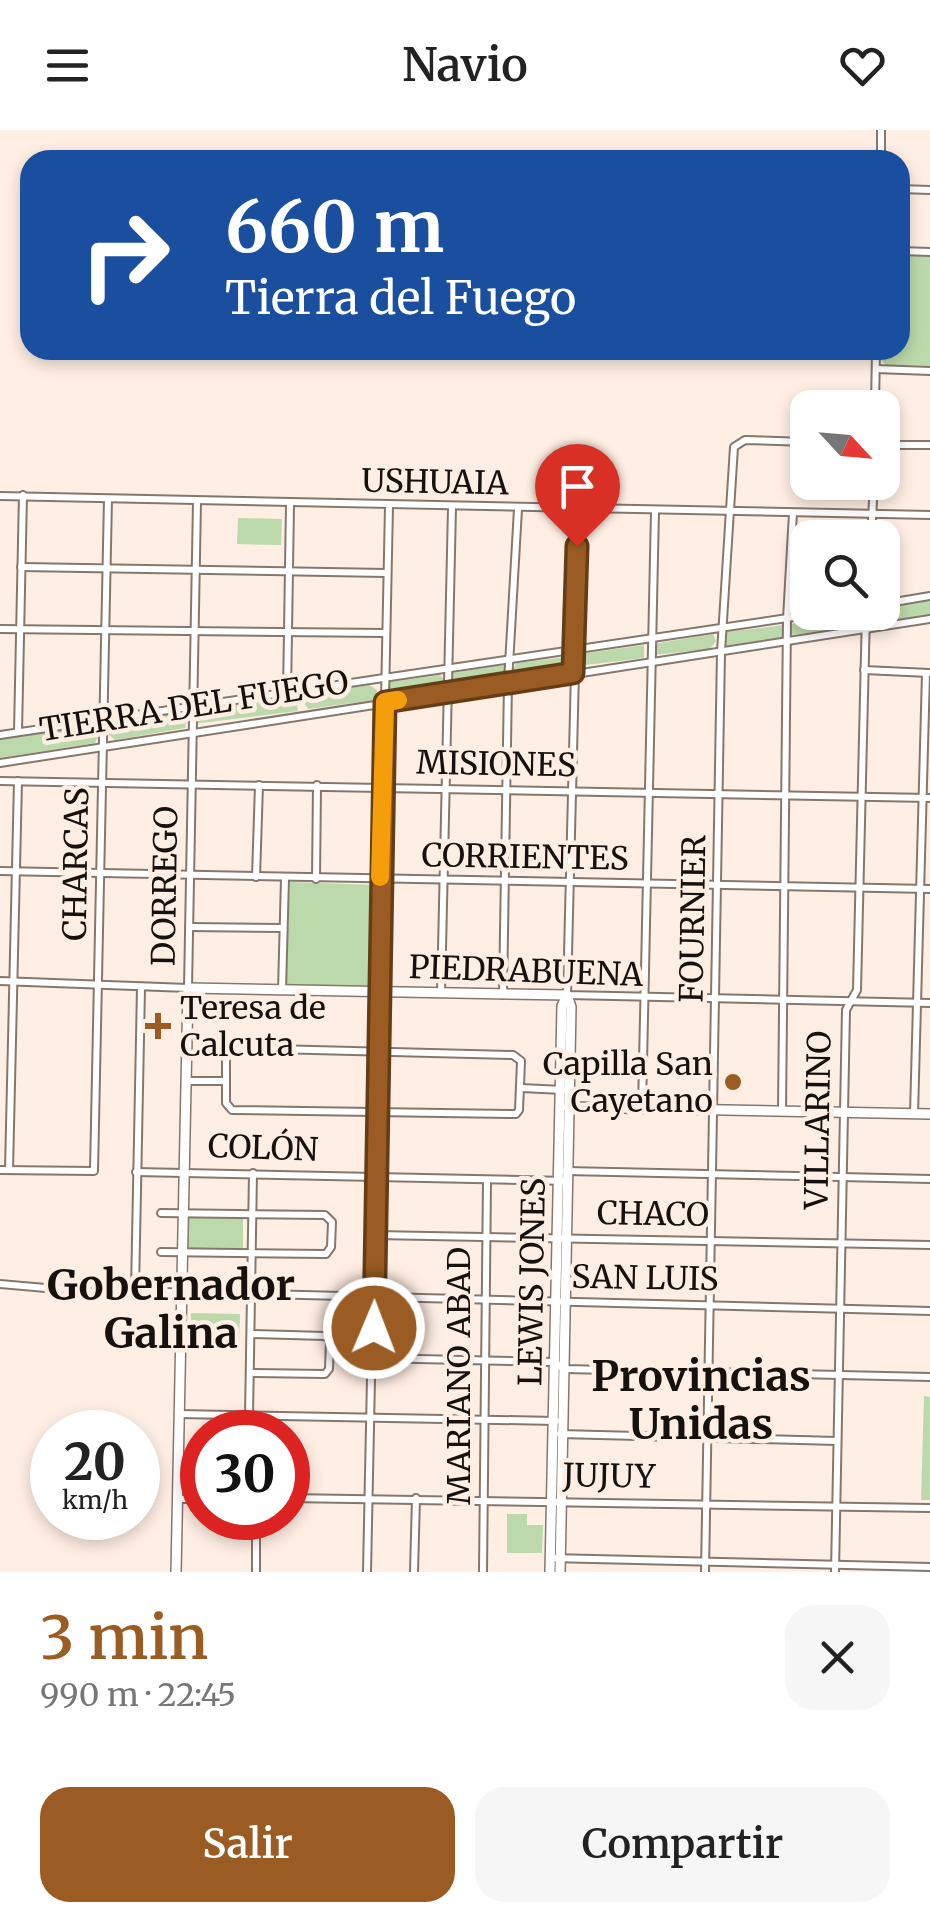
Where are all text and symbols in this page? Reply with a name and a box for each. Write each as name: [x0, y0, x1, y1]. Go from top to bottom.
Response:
text: Navio: [402, 37, 528, 93]
icon: menu: [40, 38, 95, 93]
icon: heart: [835, 38, 890, 93]
text: 660 m: [225, 183, 444, 271]
icon: right: [60, 190, 190, 320]
text: Tierra del Fuego: [225, 270, 576, 326]
north arrow: [790, 390, 900, 500]
map controls: [790, 390, 900, 630]
pin: [535, 444, 620, 547]
icon: arrive: [550, 459, 605, 514]
street label: USHUAIA: [361, 461, 509, 503]
button: search: [790, 520, 900, 630]
street label: TIERRA DEL FUEGO: [37, 662, 351, 750]
street label: MISIONES: [416, 743, 576, 785]
street label: CHARCAS: [55, 787, 97, 941]
street label: DORREGO: [144, 806, 186, 966]
street label: FOURNIER: [672, 834, 714, 1003]
street label: CORRIENTES: [421, 835, 629, 879]
street label: PIEDRABUENA: [408, 947, 644, 995]
place label: Teresa de Calcuta: [180, 988, 326, 1065]
marker: Teresa de Calcuta: [145, 1013, 171, 1039]
street label: VILLARINO: [796, 1030, 840, 1211]
place label: Capilla San Cayetano: [543, 1044, 713, 1121]
marker: Capilla San Cayetano: [722, 1071, 744, 1093]
street label: COLÓN: [207, 1126, 319, 1170]
street label: LEWIS JONES: [510, 1178, 554, 1386]
street label: CHACO: [596, 1193, 710, 1235]
street label: MARIANO ABAD: [439, 1247, 479, 1505]
street label: SAN LUIS: [571, 1257, 719, 1299]
district label: Gobernador Galina: [47, 1259, 295, 1359]
position arrow: [322, 1276, 426, 1380]
district label: Provincias Unidas: [591, 1350, 811, 1450]
speed limit sign: 30: [180, 1410, 310, 1540]
text: 20: [64, 1431, 126, 1494]
street label: JUJUY: [561, 1455, 657, 1497]
text: km/h: [62, 1484, 128, 1516]
text: 3 min: [40, 1600, 208, 1675]
button: close: [785, 1605, 890, 1710]
text: 990 m · 22:45: [40, 1675, 236, 1715]
button: Salir: [40, 1787, 455, 1902]
button: Compartir: [475, 1787, 890, 1902]

